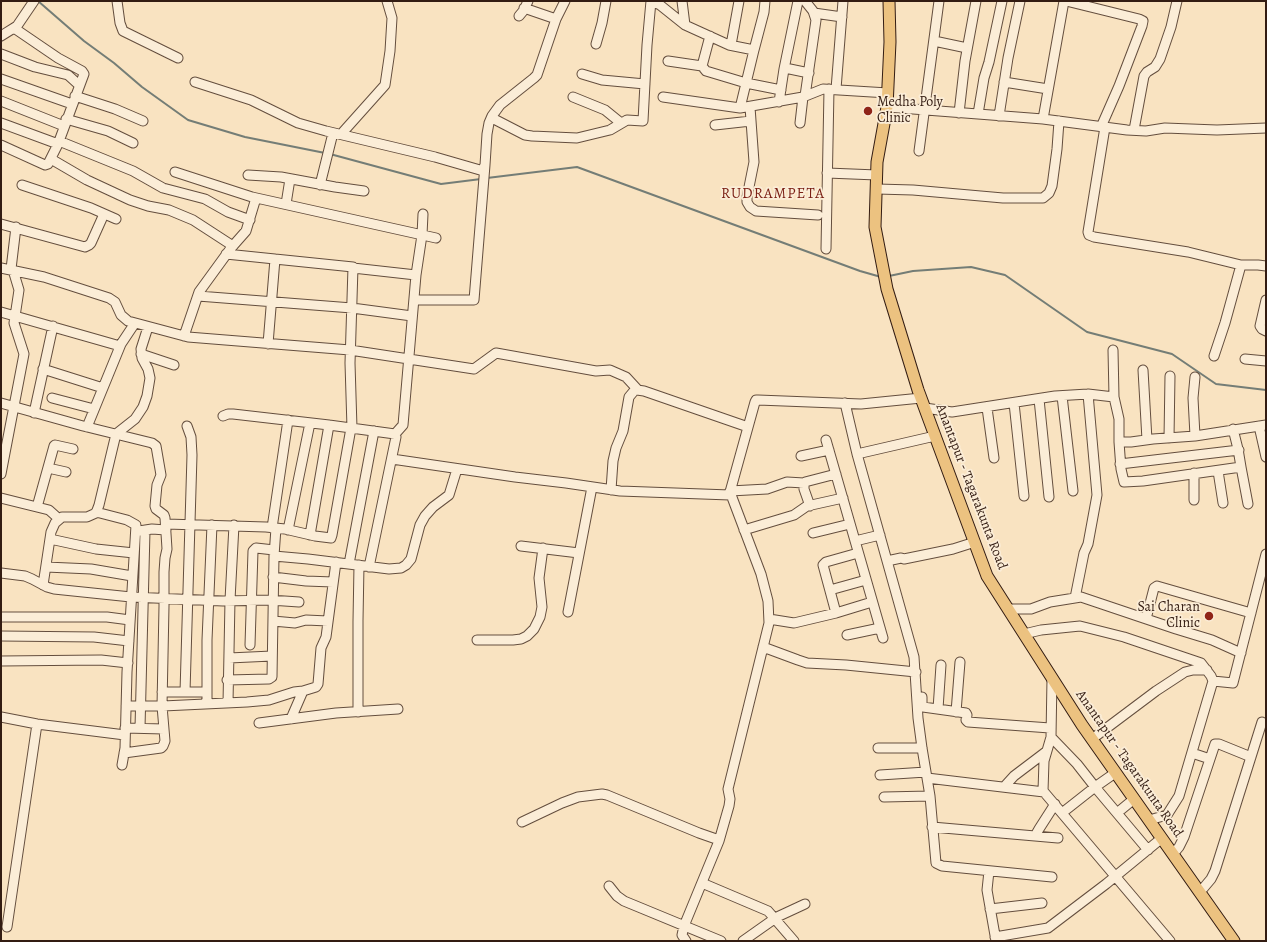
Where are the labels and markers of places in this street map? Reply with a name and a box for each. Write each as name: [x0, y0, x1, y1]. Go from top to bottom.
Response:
place label: Medha Poly Clinic: [877, 95, 943, 128]
marker: Medha Poly Clinic: [862, 105, 874, 117]
place label: Sai Charan Clinic: [1137, 600, 1200, 632]
marker: Sai Charan Clinic: [1203, 610, 1215, 622]

